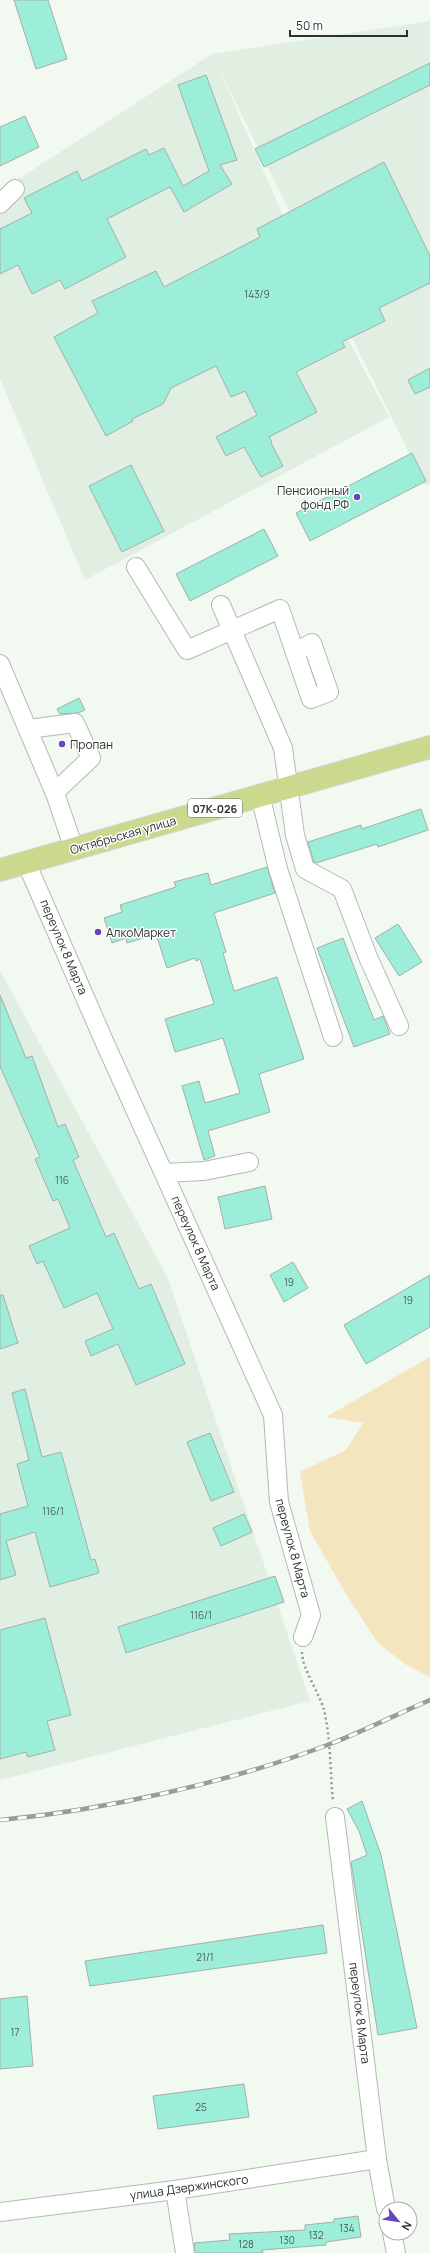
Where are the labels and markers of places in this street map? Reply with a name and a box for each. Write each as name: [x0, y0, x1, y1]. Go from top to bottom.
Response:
place label: Пенсионный фонд РФ: [277, 482, 349, 513]
marker: Пенсионный фонд РФ: [352, 492, 362, 502]
place label: Пропан: [70, 736, 113, 753]
marker: Пропан: [57, 739, 67, 749]
place label: АлкоМаркет: [106, 924, 176, 941]
marker: АлкоМаркет: [93, 927, 103, 937]

